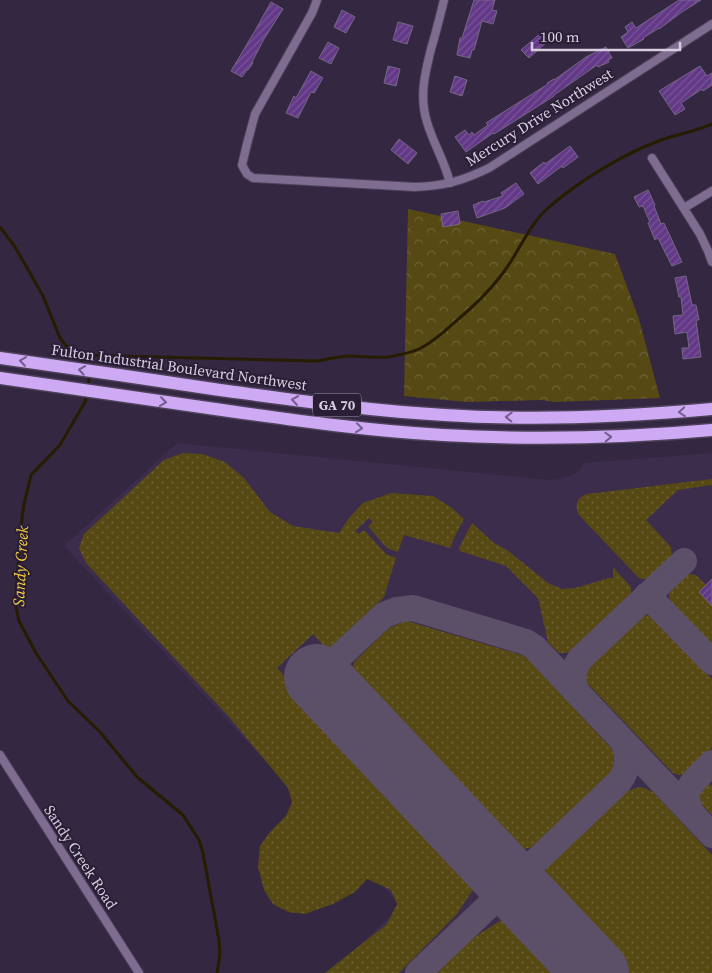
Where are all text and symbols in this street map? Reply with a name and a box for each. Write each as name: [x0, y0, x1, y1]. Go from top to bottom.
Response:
scale bar: [532, 20, 680, 52]
text: 100 m: [540, 26, 580, 47]
street label: Mercury Drive Northwest: [461, 63, 617, 171]
street label: Fulton Industrial Boulevard Northwest: [50, 339, 308, 395]
one-way arrow: [19, 356, 27, 367]
one-way arrow: [78, 365, 86, 376]
road number: GA 70: [313, 394, 361, 416]
one-way arrow: [160, 396, 168, 407]
one-way arrow: [290, 396, 299, 406]
one-way arrow: [678, 406, 686, 417]
one-way arrow: [505, 412, 512, 422]
one-way arrow: [355, 422, 363, 433]
one-way arrow: [604, 431, 612, 442]
water label: Sandy Creek: [7, 525, 33, 607]
street label: Sandy Creek Road: [39, 801, 123, 914]

